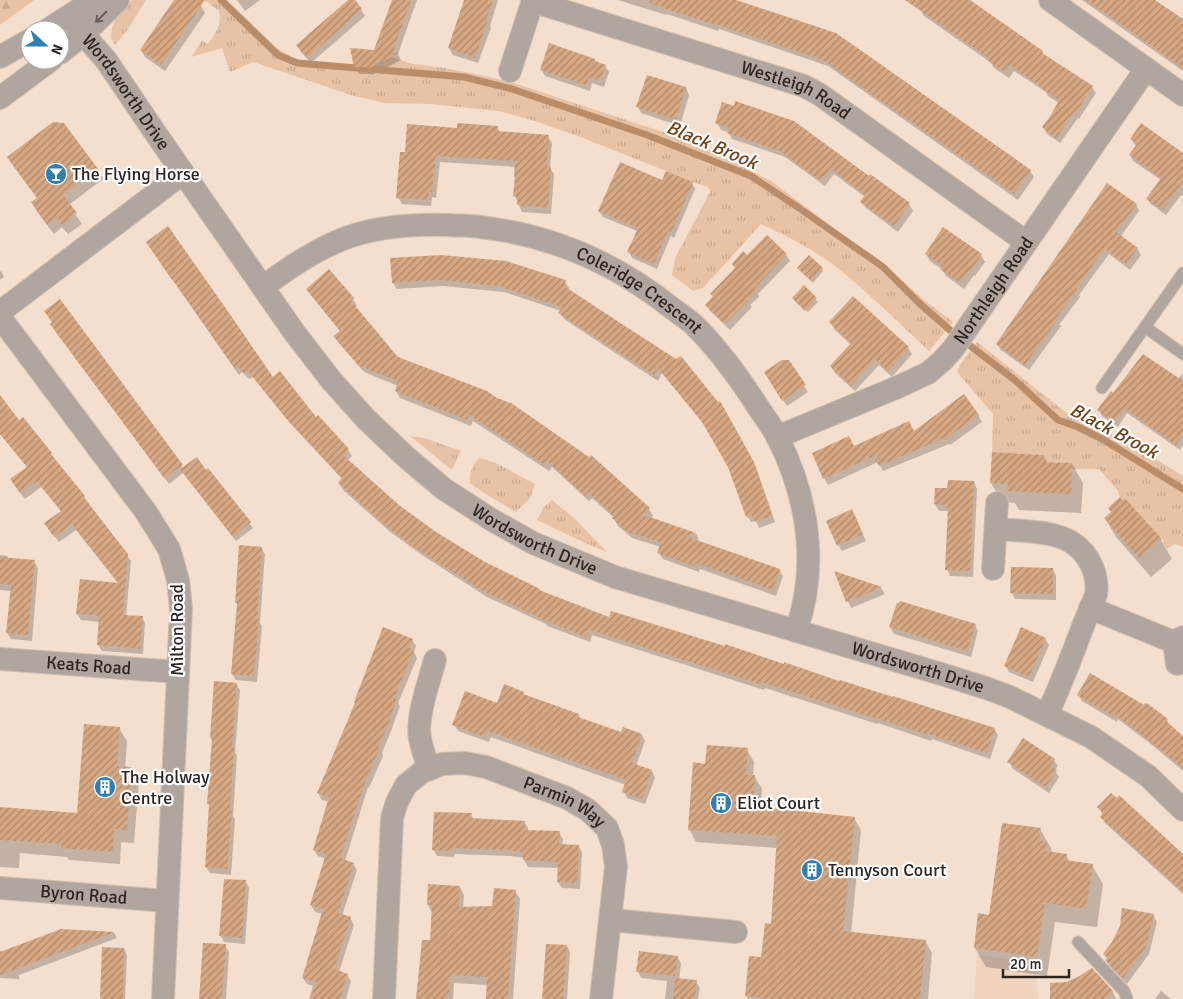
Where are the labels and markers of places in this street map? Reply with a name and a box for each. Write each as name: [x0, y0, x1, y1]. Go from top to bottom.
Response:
bar icon: The Flying Horse: [44, 162, 68, 186]
place label: The Flying Horse: [72, 163, 200, 185]
place label: The Holway Centre: [121, 766, 210, 809]
building icon: The Holway Centre: [93, 775, 117, 799]
building icon: Eliot Court: [709, 791, 733, 815]
place label: Eliot Court: [737, 792, 820, 814]
building icon: Tennyson Court: [800, 858, 824, 882]
place label: Tennyson Court: [828, 859, 946, 881]

